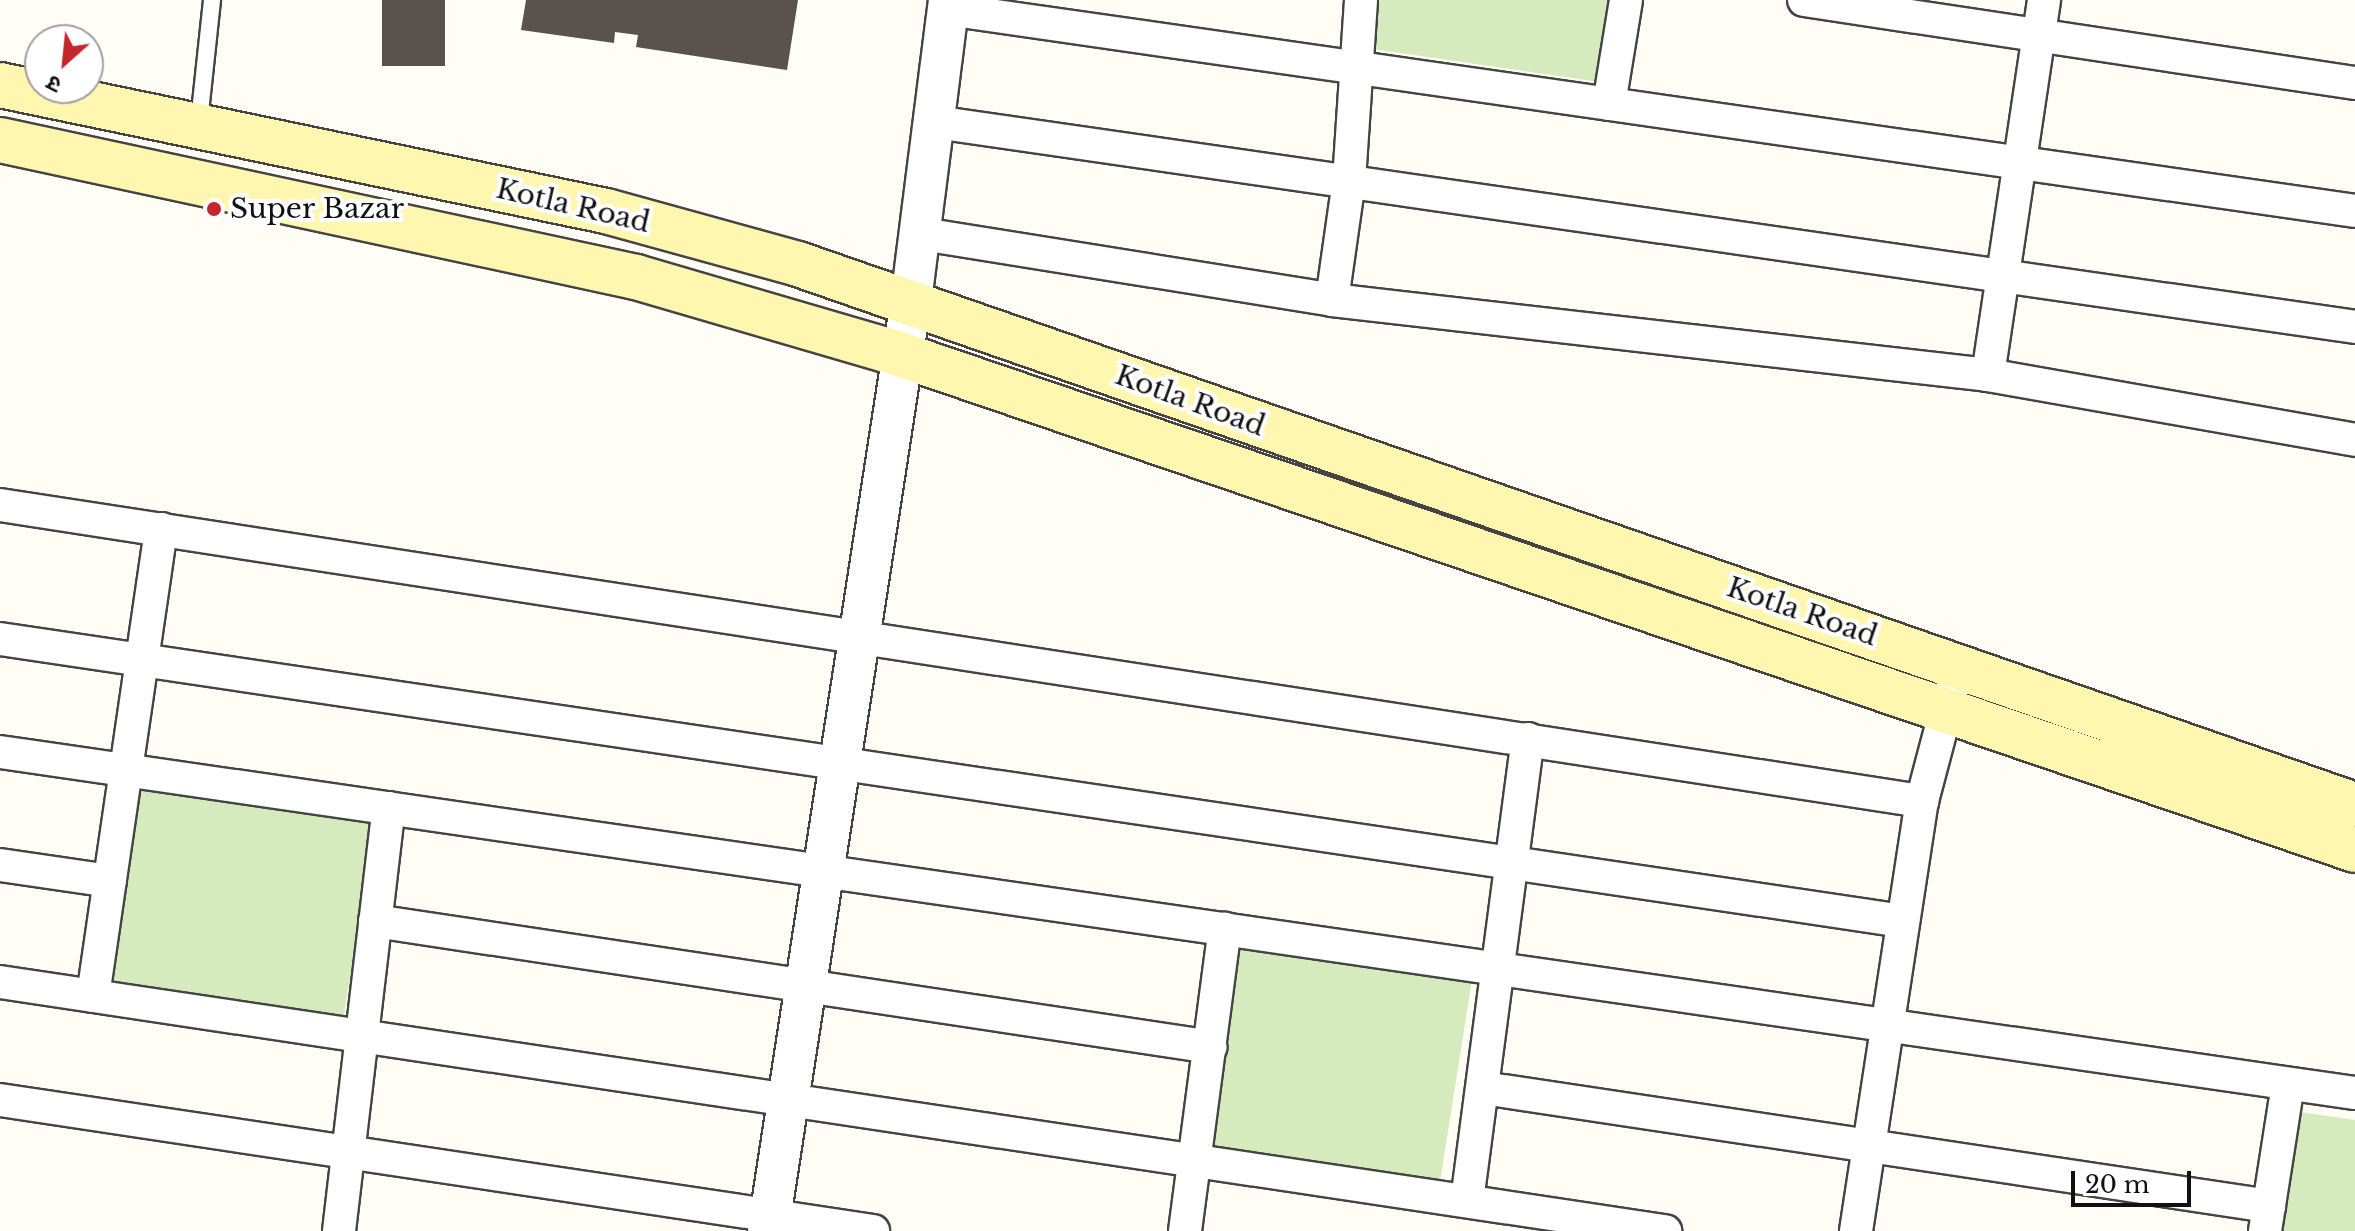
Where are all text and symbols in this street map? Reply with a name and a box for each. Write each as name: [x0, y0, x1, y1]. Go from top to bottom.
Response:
north arrow: [24, 24, 104, 104]
text: उ: [42, 69, 66, 99]
street label: Kotla Road: [493, 172, 653, 240]
place label: Super Bazar: [230, 192, 405, 226]
marker: Super Bazar: [205, 200, 223, 218]
street label: Kotla Road: [1110, 358, 1270, 444]
street label: Kotla Road: [1722, 571, 1882, 653]
scale bar: [2075, 1155, 2195, 1205]
text: 20 m: [2085, 1170, 2150, 1199]

